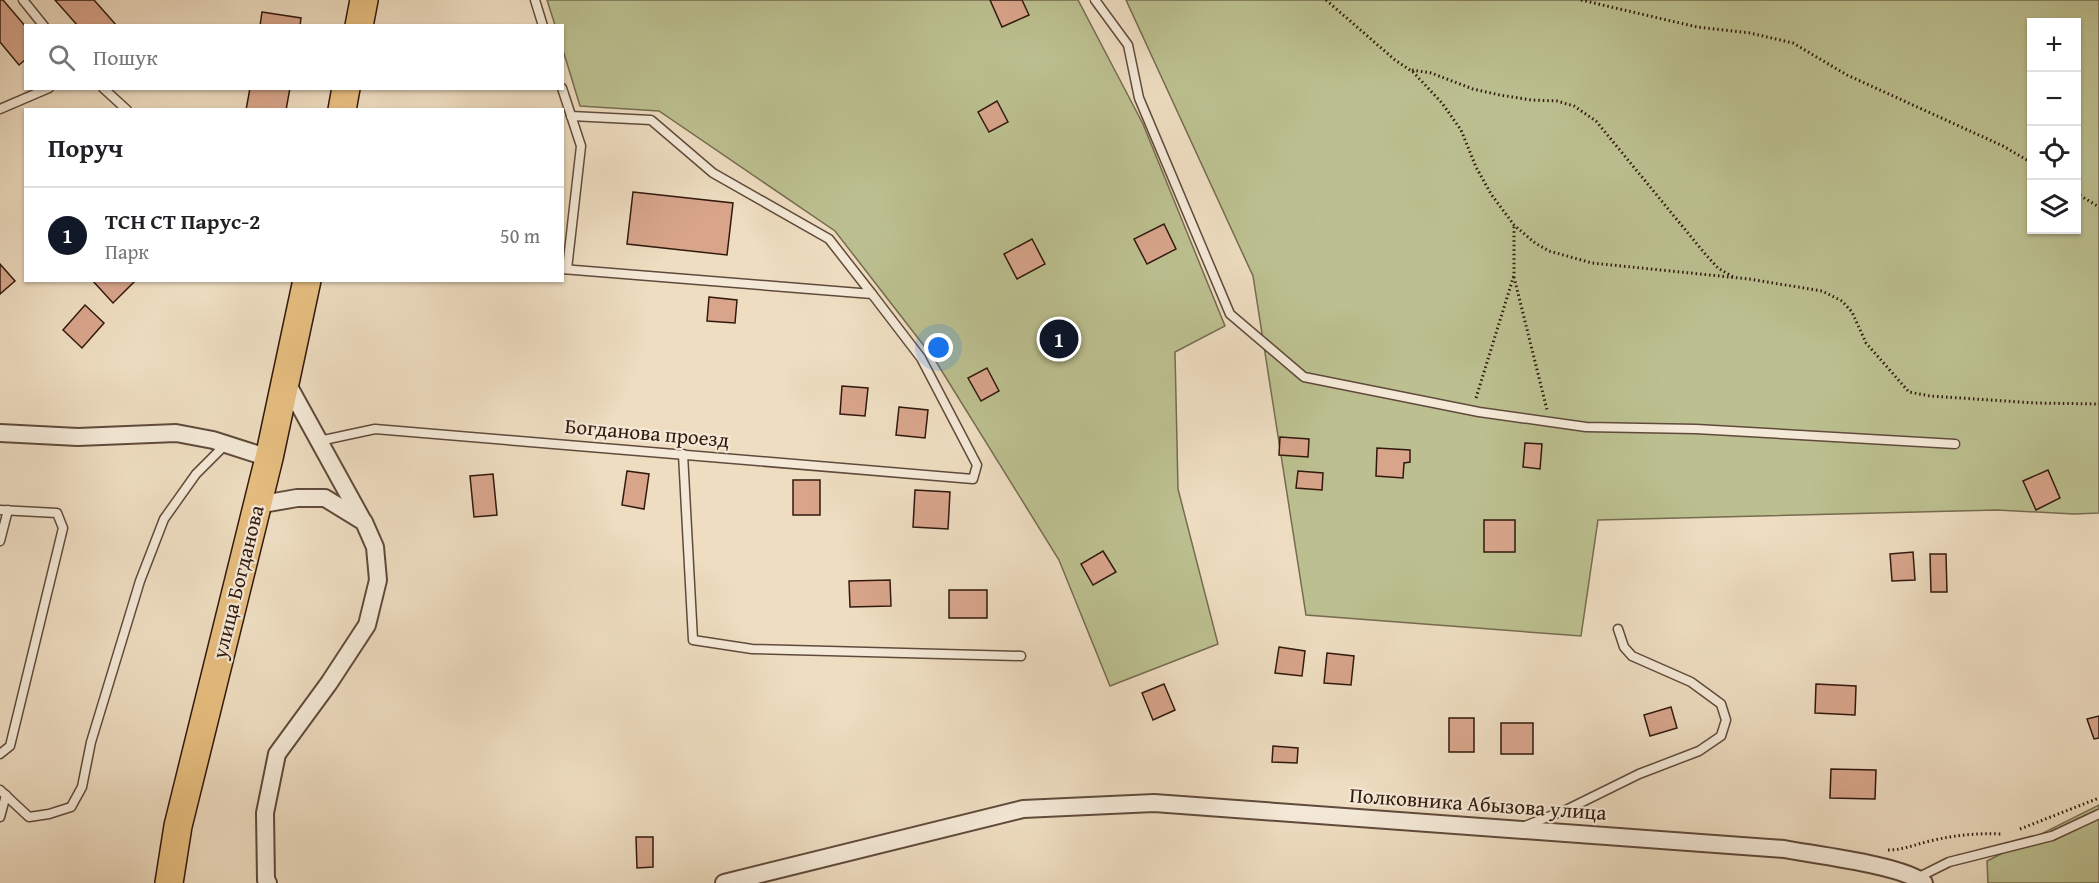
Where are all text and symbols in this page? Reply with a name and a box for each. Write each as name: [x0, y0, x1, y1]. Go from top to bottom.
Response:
map controls: [2027, 18, 2081, 234]
button: +: [2027, 18, 2081, 72]
search box: [24, 24, 564, 90]
icon: search: [45, 41, 78, 74]
text: Пошук: [93, 41, 158, 73]
button: −: [2027, 72, 2081, 126]
button: locate: [2027, 126, 2081, 180]
text: Поруч: [48, 128, 123, 167]
button: layers: [2027, 180, 2081, 234]
text: ТСН СТ Парус-2: [105, 205, 260, 237]
text: 1: [62, 221, 73, 250]
text: 50 m: [500, 221, 540, 250]
text: Парк: [105, 237, 149, 266]
pin: 1: [1040, 316, 1078, 362]
your location: [924, 333, 953, 362]
street label: Богданова проезд: [564, 410, 731, 455]
street label: улица Богданова: [203, 502, 272, 663]
street label: Полковника Абызова улица: [1348, 779, 1608, 828]

